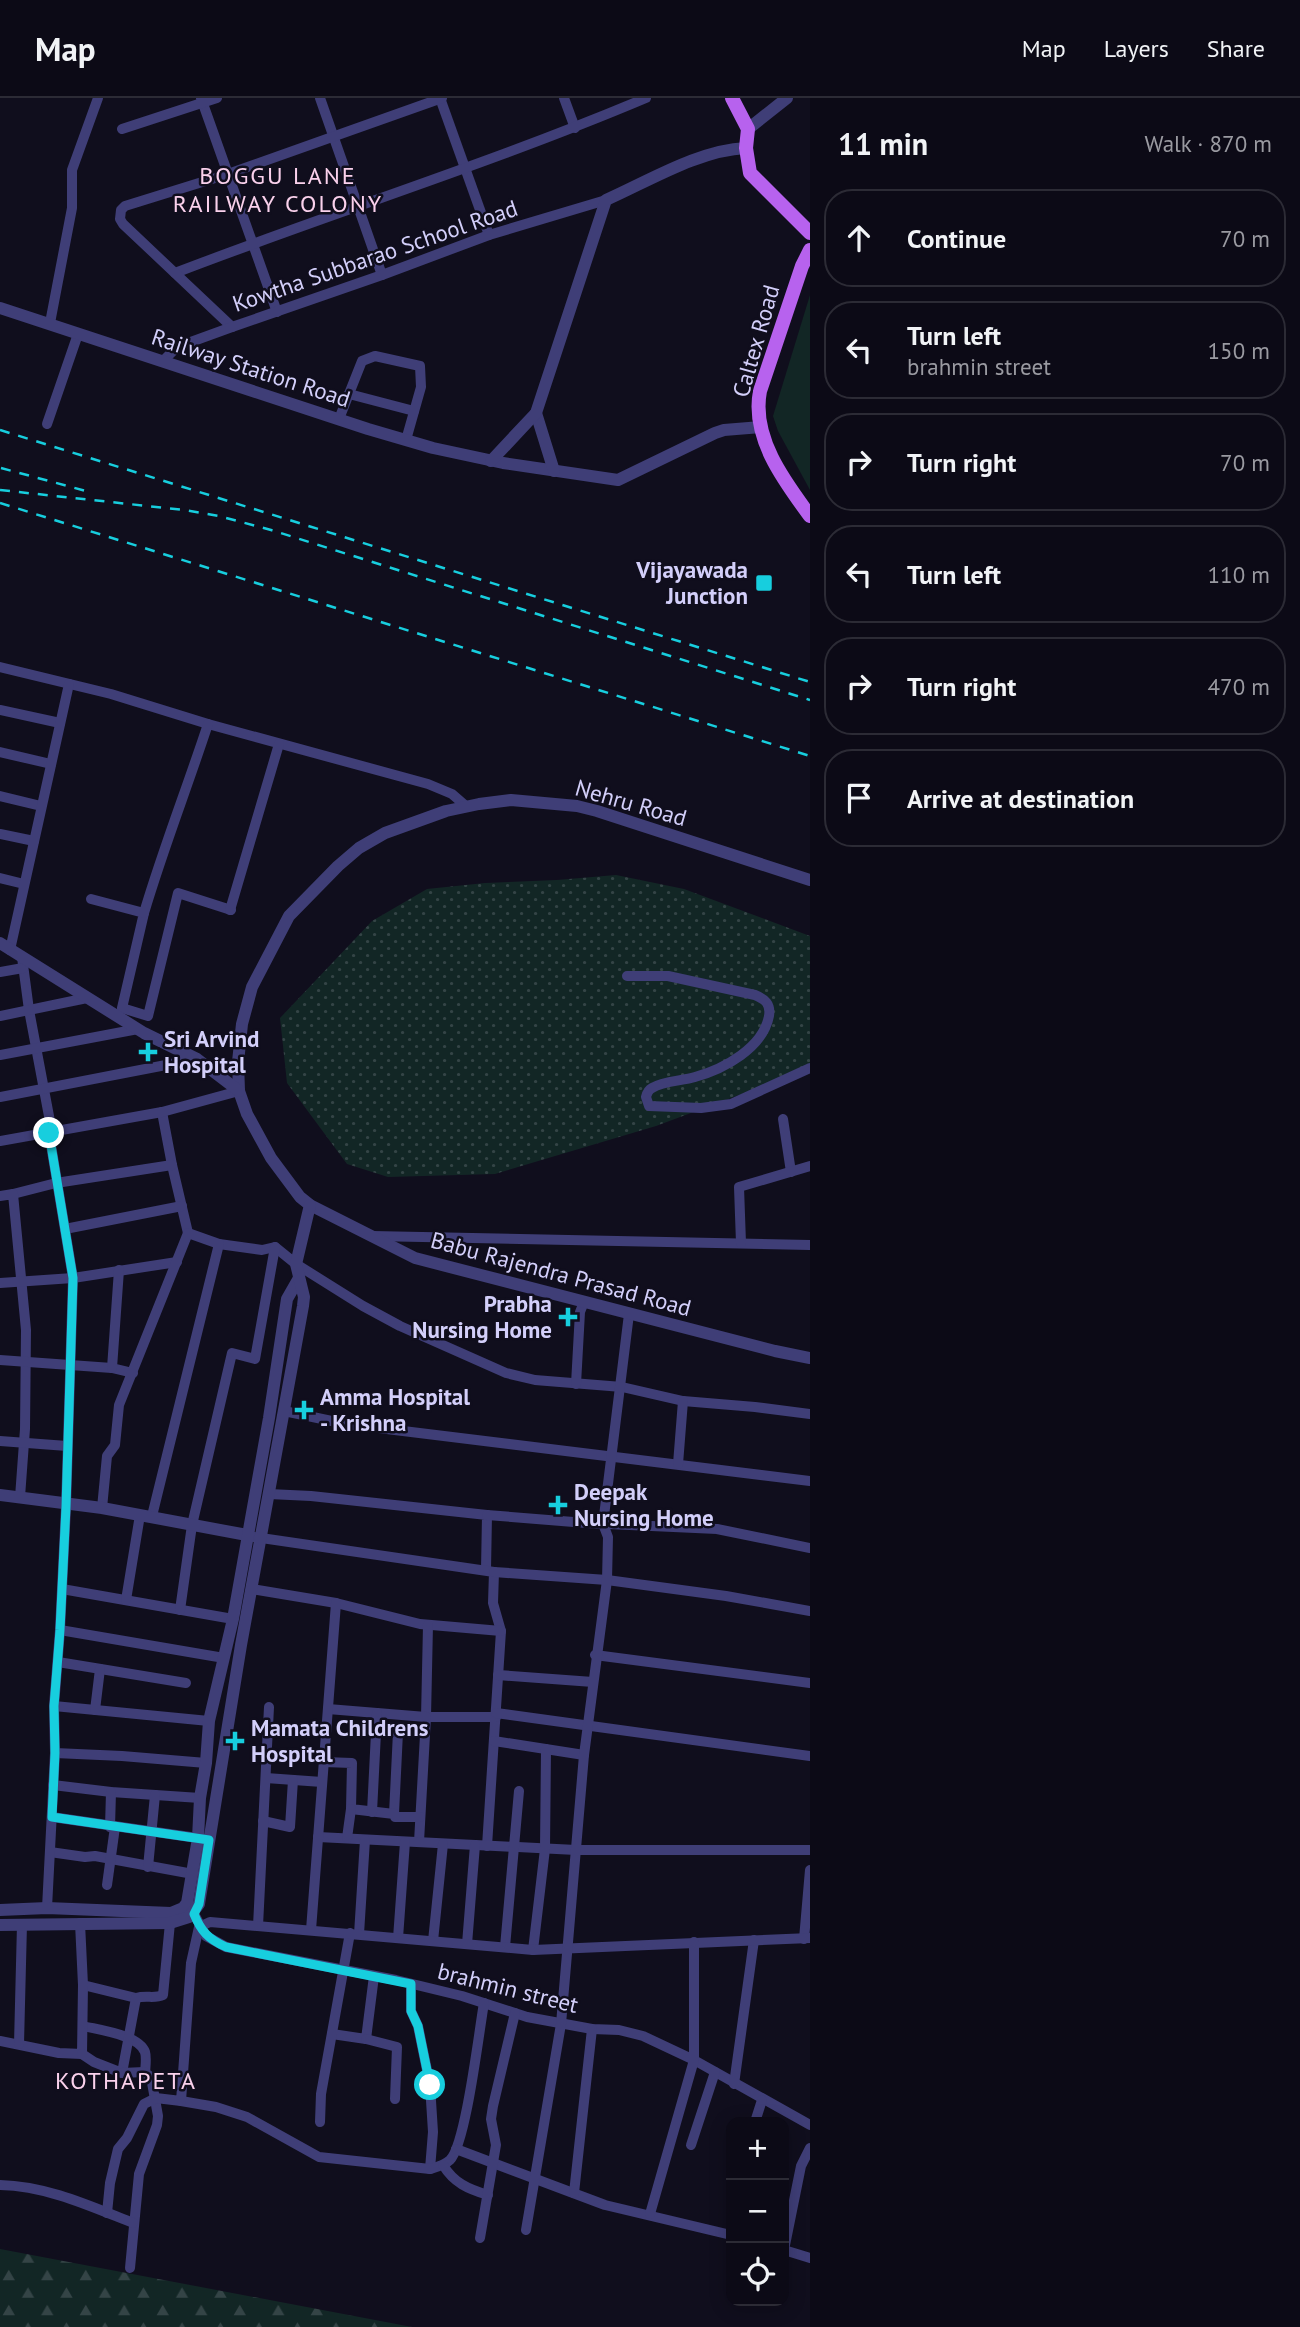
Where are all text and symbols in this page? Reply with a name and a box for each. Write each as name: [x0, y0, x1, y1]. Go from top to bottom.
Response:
text: Map: [35, 27, 96, 70]
text: Map: [1022, 33, 1066, 64]
text: Layers: [1104, 33, 1169, 64]
text: Share: [1207, 33, 1265, 64]
text: 11 min: [838, 124, 928, 163]
text: Walk · 870 m: [1145, 129, 1272, 158]
district label: BOGGU LANE RAILWAY COLONY: [173, 160, 383, 219]
street label: Kowtha Subbarao School Road: [228, 193, 521, 318]
icon: ahead: [840, 219, 878, 257]
text: Continue: [907, 222, 1006, 255]
text: 70 m: [1220, 224, 1270, 253]
street label: Caltex Road: [726, 281, 785, 400]
text: Turn left: [907, 319, 1001, 352]
street label: Railway Station Road: [148, 322, 354, 413]
icon: left: [840, 331, 878, 369]
text: 150 m: [1208, 336, 1270, 365]
text: brahmin street: [907, 352, 1051, 381]
icon: right: [840, 443, 878, 481]
text: Turn right: [907, 446, 1016, 479]
text: 70 m: [1220, 448, 1270, 477]
place label: Vijayawada Junction: [635, 555, 748, 610]
icon: left: [840, 555, 878, 593]
text: Turn left: [907, 558, 1001, 591]
text: 110 m: [1208, 560, 1270, 589]
marker: Vijayawada Junction: [754, 573, 774, 593]
icon: right: [840, 667, 878, 705]
text: Turn right: [907, 670, 1016, 703]
text: 470 m: [1208, 672, 1270, 701]
street label: Nehru Road: [572, 773, 690, 832]
icon: arrive: [840, 779, 878, 817]
text: Arrive at destination: [907, 782, 1134, 815]
place label: Sri Arvind Hospital: [164, 1024, 259, 1079]
marker: Sri Arvind Hospital: [138, 1042, 158, 1062]
route end: [33, 1117, 64, 1148]
street label: Babu Rajendra Prasad Road: [428, 1225, 695, 1322]
place label: Prabha Nursing Home: [412, 1289, 552, 1344]
marker: Prabha Nursing Home: [558, 1307, 578, 1327]
place label: Amma Hospital - Krishna: [320, 1382, 470, 1437]
marker: Amma Hospital - Krishna: [294, 1400, 314, 1420]
place label: Deepak Nursing Home: [574, 1477, 714, 1532]
marker: Deepak Nursing Home: [548, 1495, 568, 1515]
place label: Mamata Childrens Hospital: [251, 1713, 429, 1768]
marker: Mamata Childrens Hospital: [225, 1731, 245, 1751]
street label: brahmin street: [435, 1956, 582, 2019]
district label: KOTHAPETA: [55, 2065, 197, 2096]
route start: [414, 2069, 445, 2100]
map controls: [726, 2117, 789, 2306]
button: +: [726, 2117, 789, 2180]
button: −: [726, 2180, 789, 2243]
button: locate: [726, 2243, 789, 2306]

